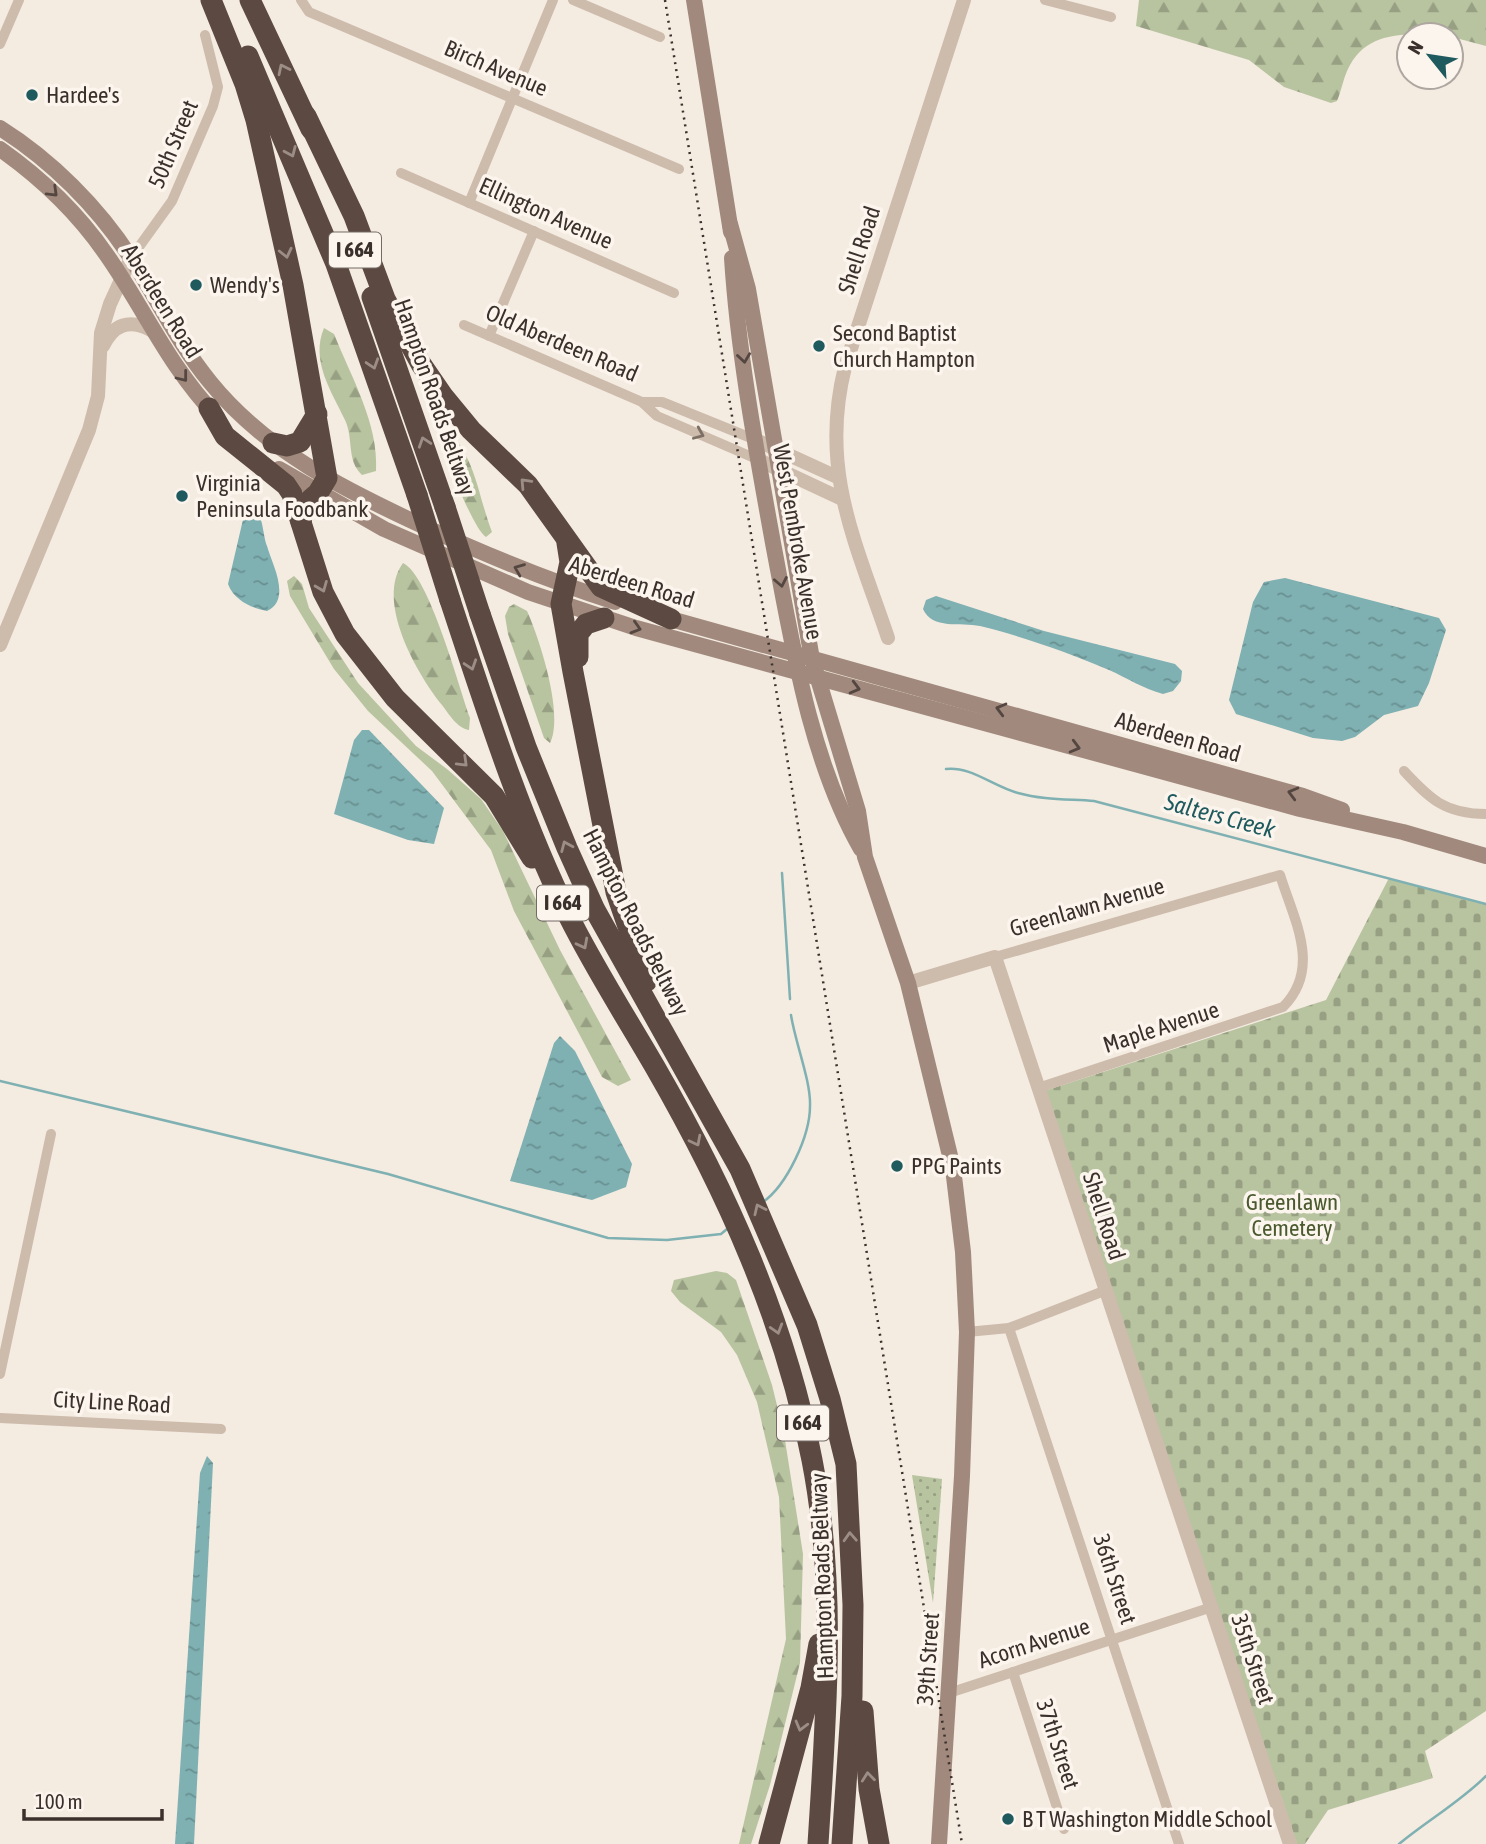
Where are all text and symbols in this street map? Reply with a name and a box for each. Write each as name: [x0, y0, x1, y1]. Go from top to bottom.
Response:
north arrow: [1395, 21, 1465, 91]
street label: Birch Avenue: [441, 35, 551, 101]
text: N: [1403, 37, 1428, 58]
one-way arrow: [277, 64, 291, 76]
place label: Hardee's: [46, 82, 120, 108]
marker: Hardee's: [24, 87, 40, 103]
street label: 50th Street: [143, 96, 203, 192]
one-way arrow: [283, 144, 297, 157]
street label: Ellington Avenue: [475, 172, 617, 254]
one-way arrow: [45, 184, 58, 197]
street label: Shell Road: [833, 203, 885, 297]
road number: I 664: [329, 232, 381, 268]
street label: Aberdeen Road: [117, 239, 207, 363]
one-way arrow: [277, 246, 292, 258]
place label: Wendy's: [210, 272, 280, 298]
marker: Wendy's: [188, 277, 204, 293]
street label: Hampton Roads Beltway: [389, 295, 481, 499]
street label: Old Aberdeen Road: [482, 299, 642, 387]
place label: Second Baptist Church Hampton: [833, 320, 975, 372]
marker: Second Baptist Church Hampton: [811, 338, 827, 354]
one-way arrow: [736, 352, 751, 364]
one-way arrow: [365, 357, 379, 369]
one-way arrow: [175, 370, 188, 382]
one-way arrow: [692, 425, 704, 439]
one-way arrow: [417, 437, 432, 449]
street label: West Pembroke Avenue: [768, 442, 828, 642]
place label: Virginia Peninsula Foodbank: [196, 470, 368, 522]
one-way arrow: [521, 478, 533, 491]
marker: Virginia Peninsula Foodbank: [174, 488, 190, 504]
street label: Aberdeen Road: [566, 551, 698, 613]
one-way arrow: [514, 564, 526, 578]
one-way arrow: [772, 576, 787, 588]
one-way arrow: [313, 580, 327, 592]
one-way arrow: [629, 620, 642, 634]
one-way arrow: [463, 658, 477, 670]
one-way arrow: [849, 680, 861, 694]
one-way arrow: [995, 703, 1007, 717]
street label: Aberdeen Road: [1112, 707, 1244, 767]
one-way arrow: [1069, 739, 1081, 753]
one-way arrow: [455, 754, 468, 767]
one-way arrow: [1287, 787, 1299, 801]
water label: Salters Creek: [1161, 788, 1279, 843]
street label: Hampton Roads Beltway: [578, 824, 694, 1020]
one-way arrow: [560, 841, 574, 853]
street label: Greenlawn Avenue: [1007, 873, 1167, 941]
road number: I 664: [537, 886, 589, 920]
one-way arrow: [575, 936, 589, 949]
street label: Maple Avenue: [1100, 996, 1222, 1058]
one-way arrow: [687, 1134, 701, 1146]
place label: PPG Paints: [911, 1153, 1002, 1179]
marker: PPG Paints: [889, 1158, 905, 1174]
street label: Shell Road: [1078, 1169, 1130, 1263]
park label: Greenlawn Cemetery: [1246, 1189, 1338, 1241]
one-way arrow: [753, 1204, 767, 1216]
one-way arrow: [769, 1323, 784, 1335]
street label: City Line Road: [53, 1386, 171, 1418]
road number: I 664: [777, 1406, 829, 1440]
street label: Hampton Roads Beltway: [805, 1473, 839, 1679]
one-way arrow: [843, 1531, 858, 1542]
street label: 36th Street: [1088, 1531, 1142, 1627]
street label: 35th Street: [1226, 1611, 1280, 1707]
street label: 39th Street: [912, 1612, 944, 1706]
street label: Acorn Avenue: [975, 1613, 1093, 1673]
street label: 37th Street: [1031, 1696, 1085, 1792]
one-way arrow: [794, 1720, 809, 1732]
one-way arrow: [860, 1771, 875, 1783]
scale bar: [24, 1778, 163, 1822]
text: 100 m: [35, 1789, 83, 1813]
place label: B T Washington Middle School: [1022, 1806, 1272, 1832]
marker: B T Washington Middle School: [1000, 1811, 1016, 1827]

